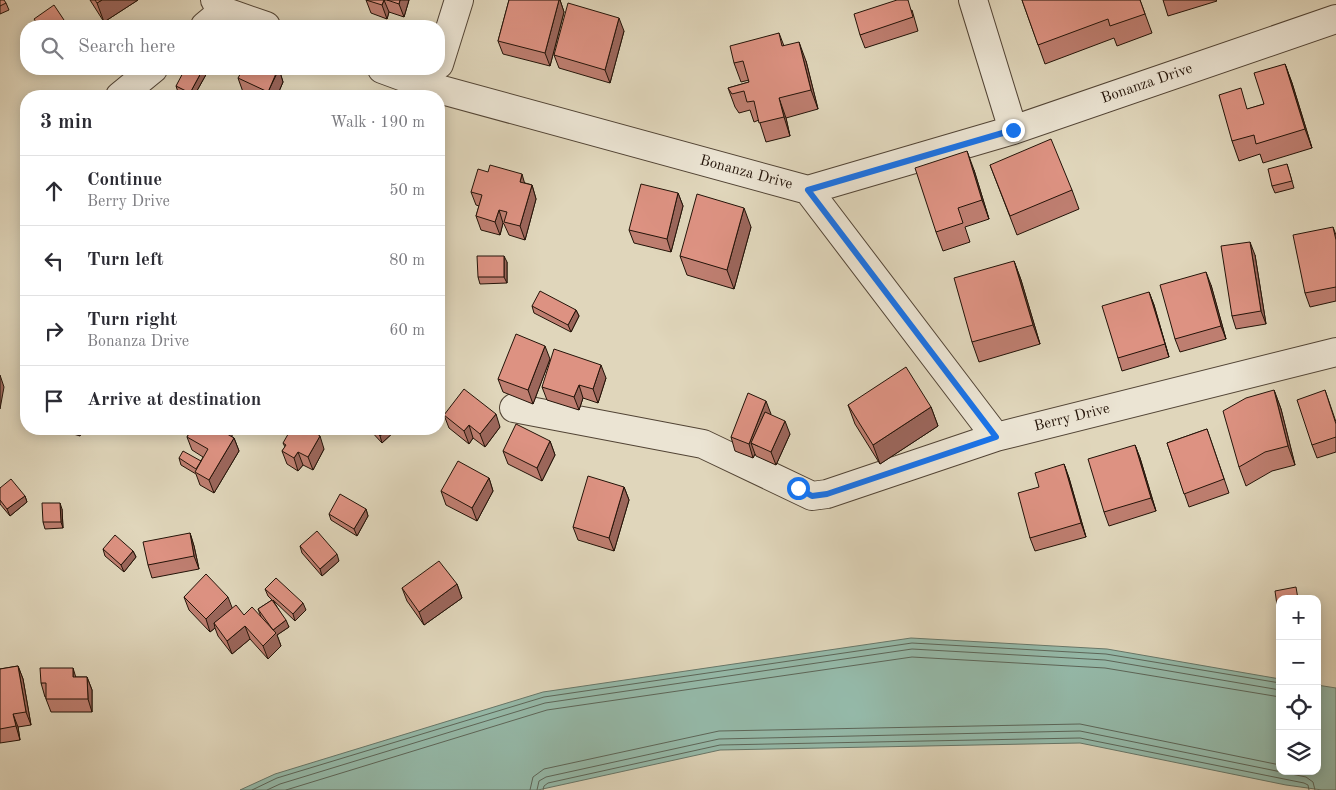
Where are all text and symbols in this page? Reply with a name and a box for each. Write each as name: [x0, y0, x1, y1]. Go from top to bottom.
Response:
search box: [20, 20, 445, 75]
icon: search: [38, 34, 66, 62]
text: Search here: [78, 38, 175, 57]
street label: Bonanza Drive: [1099, 61, 1195, 107]
text: 3 min: [40, 112, 93, 133]
text: Walk · 190 m: [330, 115, 425, 131]
route end: [1002, 119, 1025, 142]
street label: Bonanza Drive: [698, 153, 794, 193]
text: Continue: [87, 171, 162, 190]
icon: ahead: [40, 177, 68, 205]
text: 50 m: [389, 183, 425, 199]
text: Berry Drive: [87, 194, 170, 210]
icon: left: [40, 247, 68, 275]
text: Turn left: [87, 251, 164, 270]
text: 80 m: [389, 253, 425, 269]
text: Turn right: [87, 311, 177, 330]
icon: right: [40, 317, 68, 345]
text: 60 m: [389, 323, 425, 339]
text: Bonanza Drive: [87, 334, 189, 350]
icon: arrive: [40, 387, 68, 415]
text: Arrive at destination: [87, 391, 261, 410]
street label: Berry Drive: [1032, 401, 1112, 435]
route start: [787, 477, 810, 500]
map controls: [1276, 595, 1321, 775]
button: +: [1276, 595, 1321, 640]
button: −: [1276, 640, 1321, 685]
button: locate: [1276, 685, 1321, 730]
button: layers: [1276, 730, 1321, 775]

